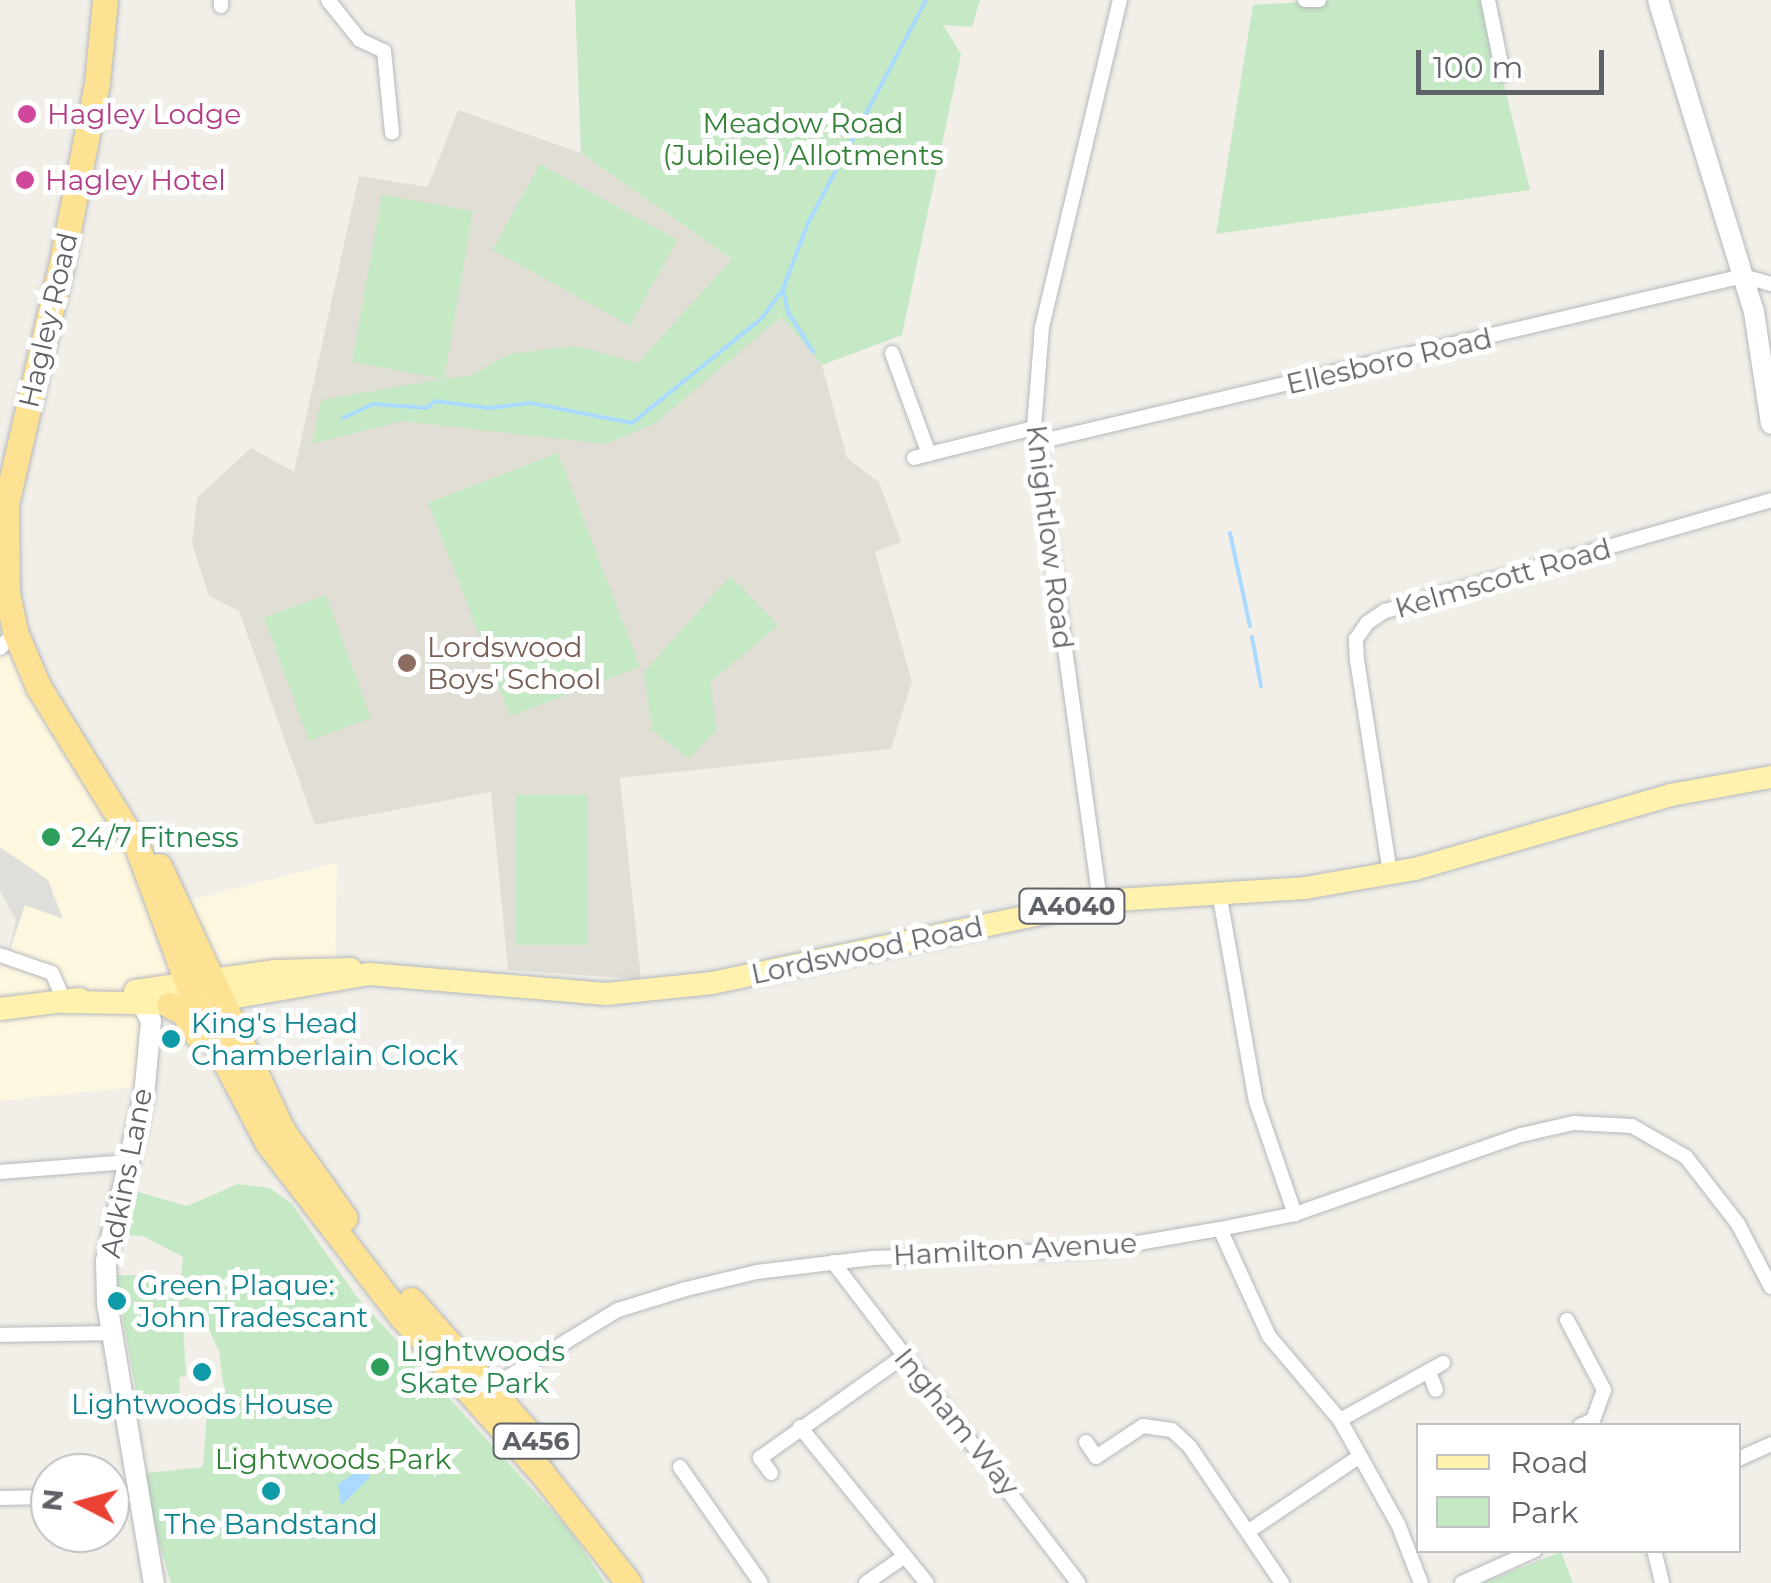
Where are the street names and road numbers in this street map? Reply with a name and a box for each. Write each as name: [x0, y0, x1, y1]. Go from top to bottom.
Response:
street label: Hagley Road: [12, 229, 84, 411]
street label: Ellesboro Road: [1283, 321, 1495, 401]
street label: Knightlow Road: [1020, 423, 1080, 651]
street label: Kelmscott Road: [1391, 531, 1615, 625]
road number: A4040: [1017, 886, 1127, 926]
street label: Lordswood Road: [748, 909, 986, 991]
street label: Adkins Lane: [93, 1085, 159, 1261]
street label: Hamilton Avenue: [892, 1226, 1138, 1272]
street label: Ingham Way: [887, 1342, 1027, 1502]
road number: A456: [491, 1421, 581, 1461]

